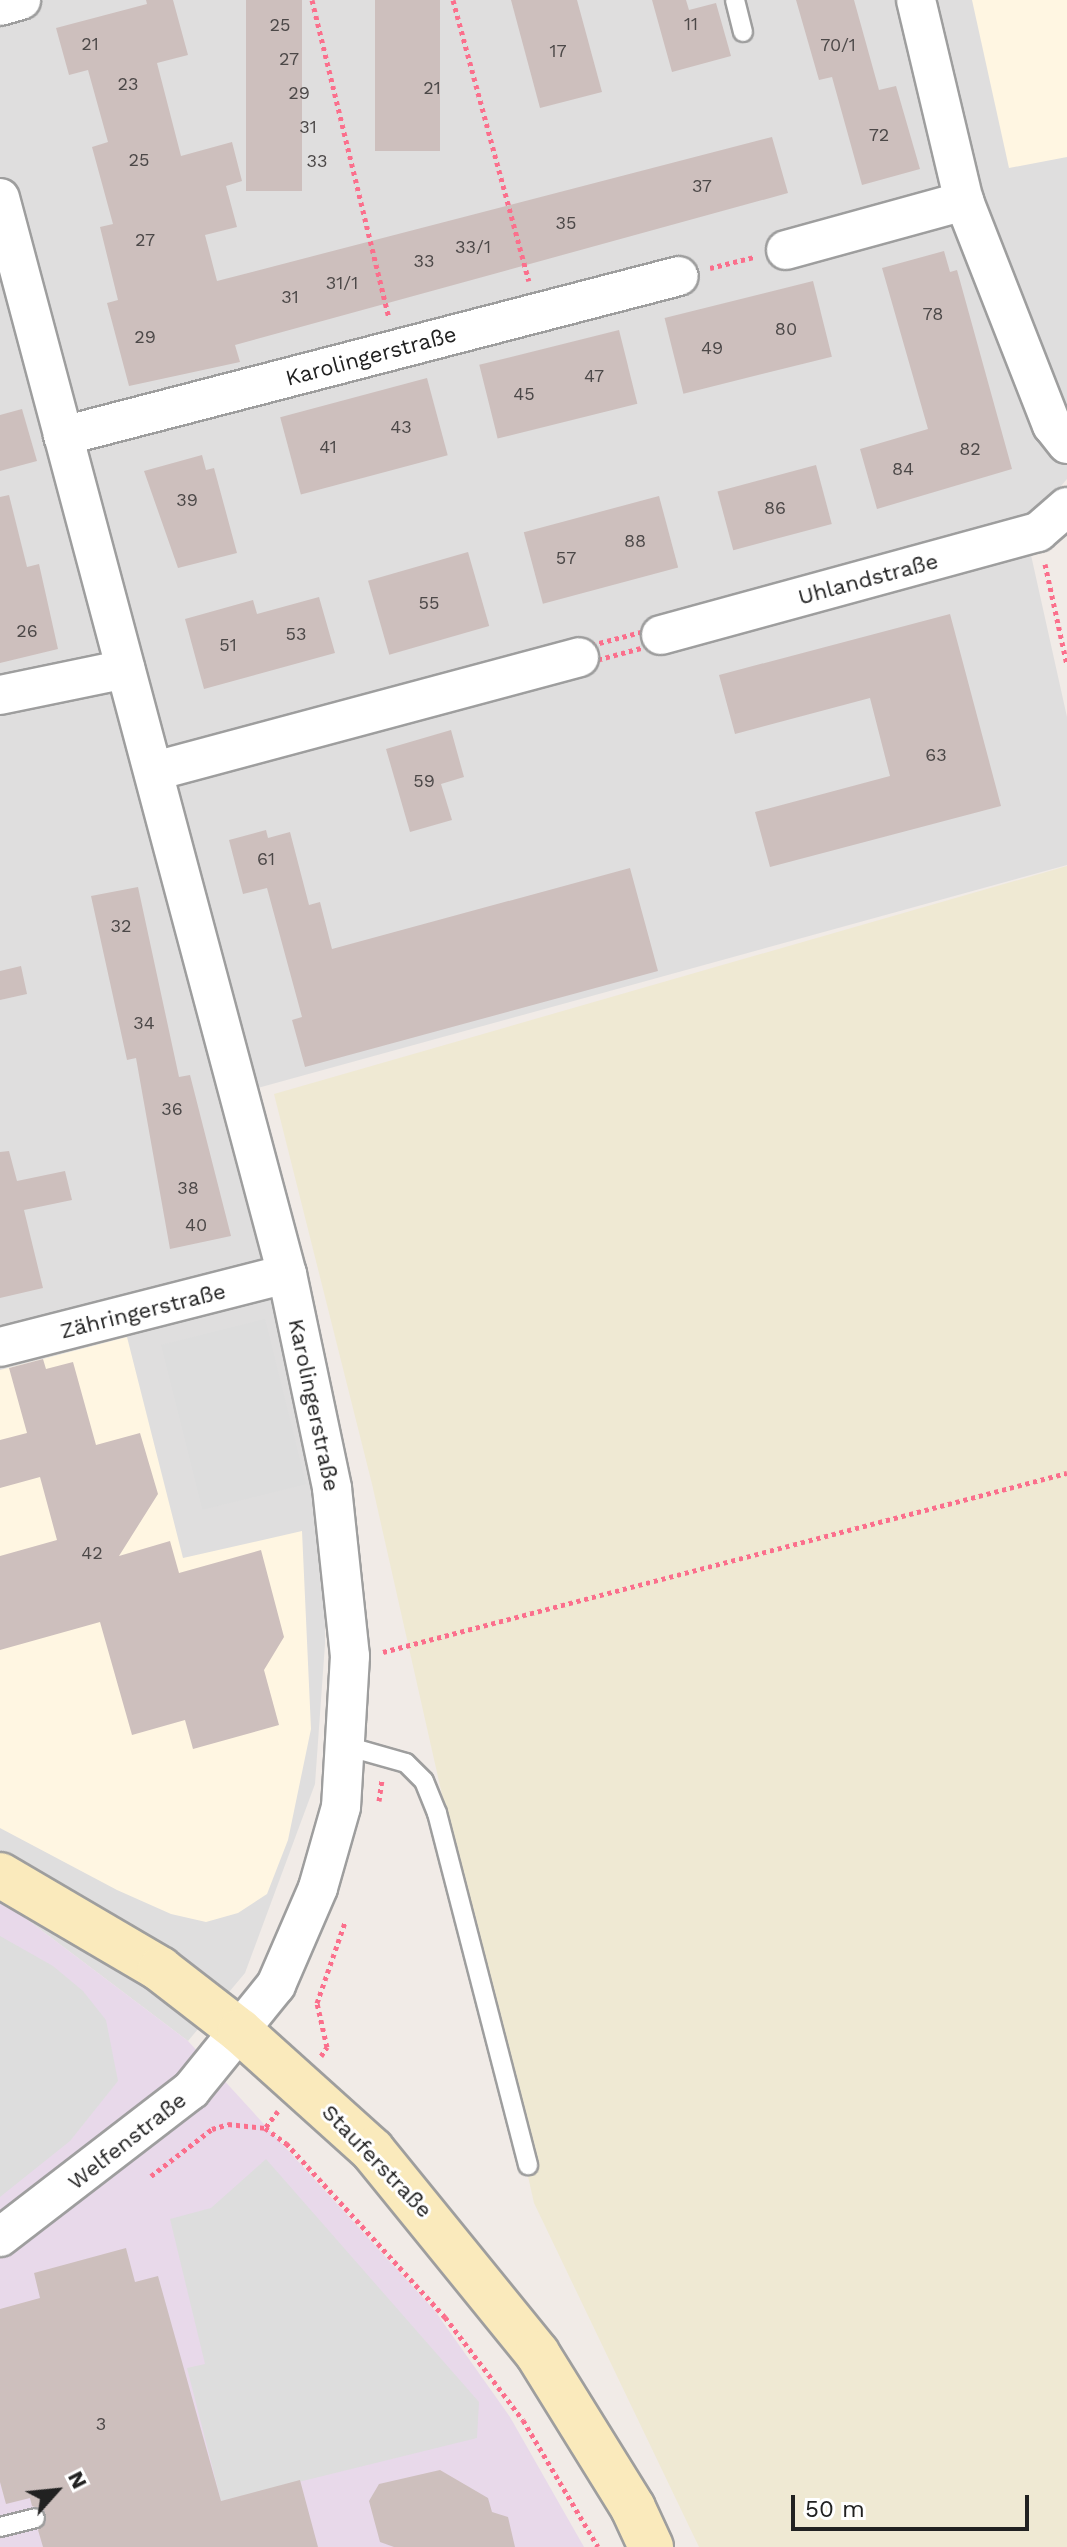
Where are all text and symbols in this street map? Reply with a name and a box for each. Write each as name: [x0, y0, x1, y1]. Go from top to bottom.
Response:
house number: 11: [684, 13, 698, 35]
house number: 25: [270, 14, 290, 36]
house number: 21: [81, 33, 99, 55]
house number: 70/1: [820, 34, 856, 56]
house number: 17: [549, 40, 567, 62]
house number: 27: [279, 48, 299, 70]
house number: 23: [118, 73, 138, 95]
house number: 21: [423, 77, 441, 99]
house number: 29: [288, 82, 310, 104]
house number: 31: [299, 116, 317, 138]
house number: 72: [869, 124, 889, 146]
house number: 25: [129, 149, 149, 171]
house number: 33: [307, 150, 327, 172]
house number: 37: [692, 175, 712, 197]
house number: 35: [556, 212, 576, 234]
house number: 27: [135, 229, 155, 251]
house number: 33/1: [455, 236, 491, 258]
house number: 33: [414, 250, 434, 272]
house number: 31/1: [326, 272, 358, 294]
house number: 31: [281, 286, 299, 308]
house number: 78: [923, 303, 943, 325]
house number: 80: [775, 318, 797, 340]
street label: Karolingerstraße: [283, 321, 459, 391]
house number: 29: [134, 326, 156, 348]
house number: 49: [701, 337, 723, 359]
house number: 47: [584, 365, 604, 387]
house number: 45: [513, 383, 535, 405]
house number: 43: [390, 416, 412, 438]
house number: 41: [319, 436, 337, 458]
house number: 82: [959, 438, 981, 460]
house number: 84: [892, 458, 914, 480]
house number: 39: [176, 489, 198, 511]
house number: 86: [764, 497, 786, 519]
house number: 88: [624, 530, 646, 552]
house number: 57: [556, 547, 576, 569]
street label: Uhlandstraße: [795, 548, 941, 610]
house number: 55: [419, 592, 439, 614]
house number: 26: [16, 620, 38, 642]
house number: 53: [286, 623, 306, 645]
house number: 51: [219, 634, 237, 656]
house number: 63: [925, 744, 947, 766]
house number: 59: [413, 770, 435, 792]
house number: 61: [257, 848, 275, 870]
house number: 32: [111, 915, 131, 937]
house number: 34: [133, 1012, 155, 1034]
house number: 36: [161, 1098, 183, 1120]
house number: 38: [177, 1177, 199, 1199]
house number: 40: [185, 1214, 207, 1236]
street label: Zähringerstraße: [58, 1278, 228, 1344]
street label: Karolingerstraße: [283, 1316, 345, 1494]
house number: 42: [81, 1542, 103, 1564]
street label: Welfenstraße: [63, 2087, 191, 2195]
street label: Stauferstraße: [316, 2099, 438, 2223]
house number: 3: [96, 2413, 106, 2435]
north arrow: [16, 2451, 96, 2531]
text: N: [63, 2467, 93, 2493]
scale bar: [795, 2479, 1033, 2529]
text: 50 m: [805, 2495, 865, 2523]

